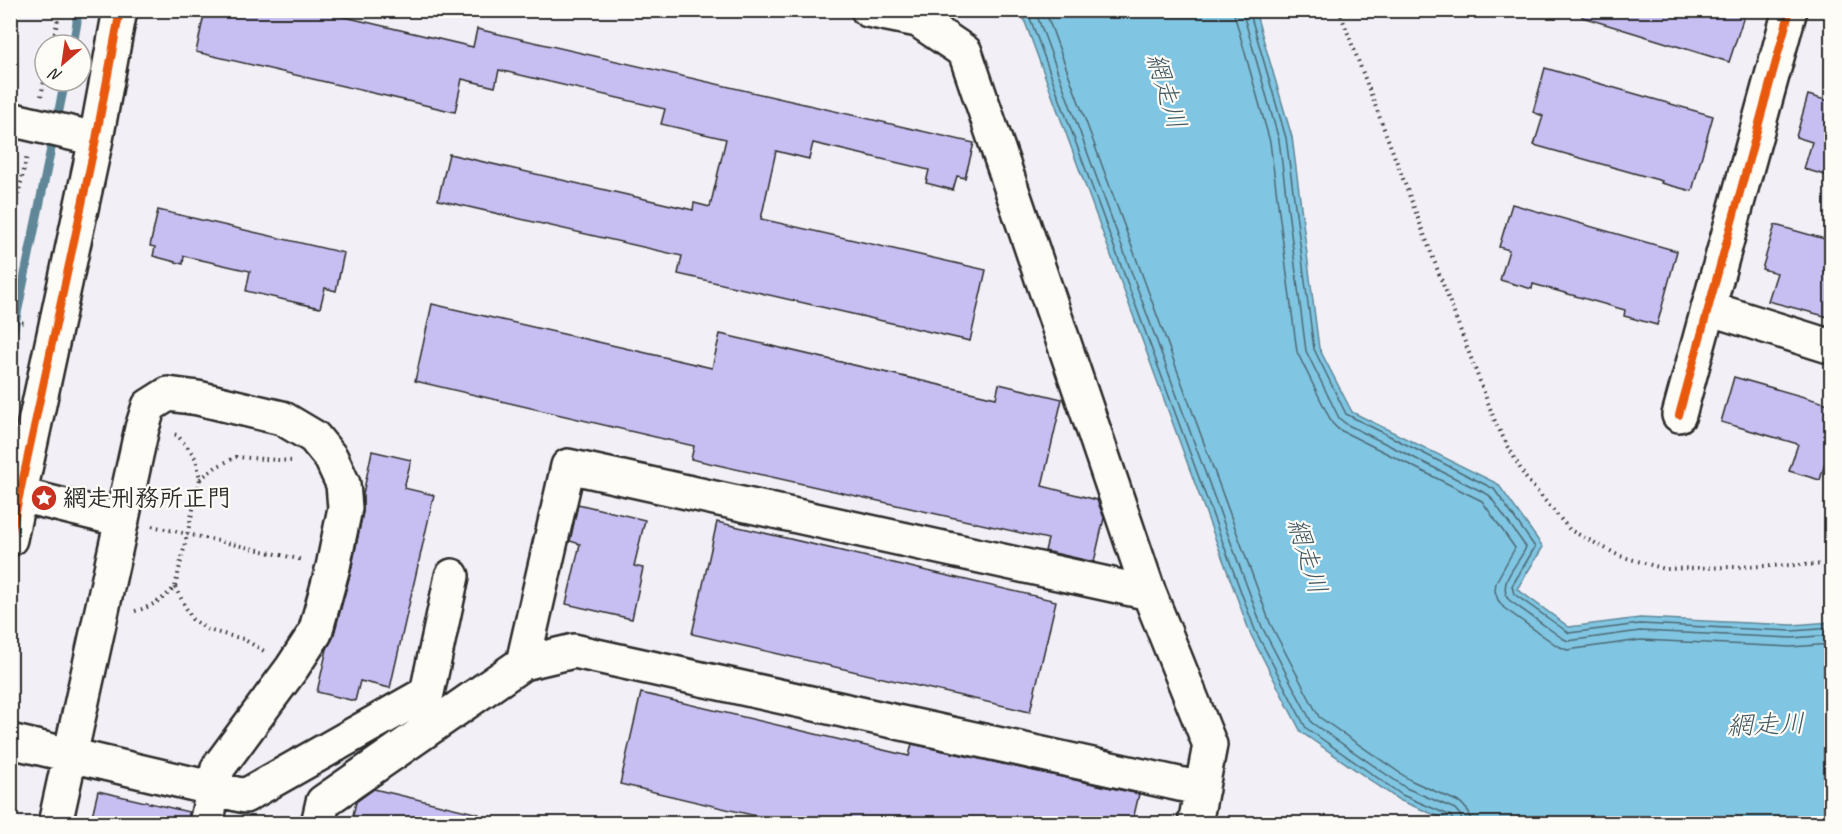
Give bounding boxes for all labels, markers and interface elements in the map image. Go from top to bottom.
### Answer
north arrow [33,33,93,93]
water label: 網走川 [1139,49,1194,133]
text: N [44,63,65,86]
place icon: 網走刑務所正門 [29,483,59,513]
place label: 網走刑務所正門 [63,483,231,513]
water label: 網走川 [1280,514,1335,598]
water label: 網走川 [1726,707,1806,742]

